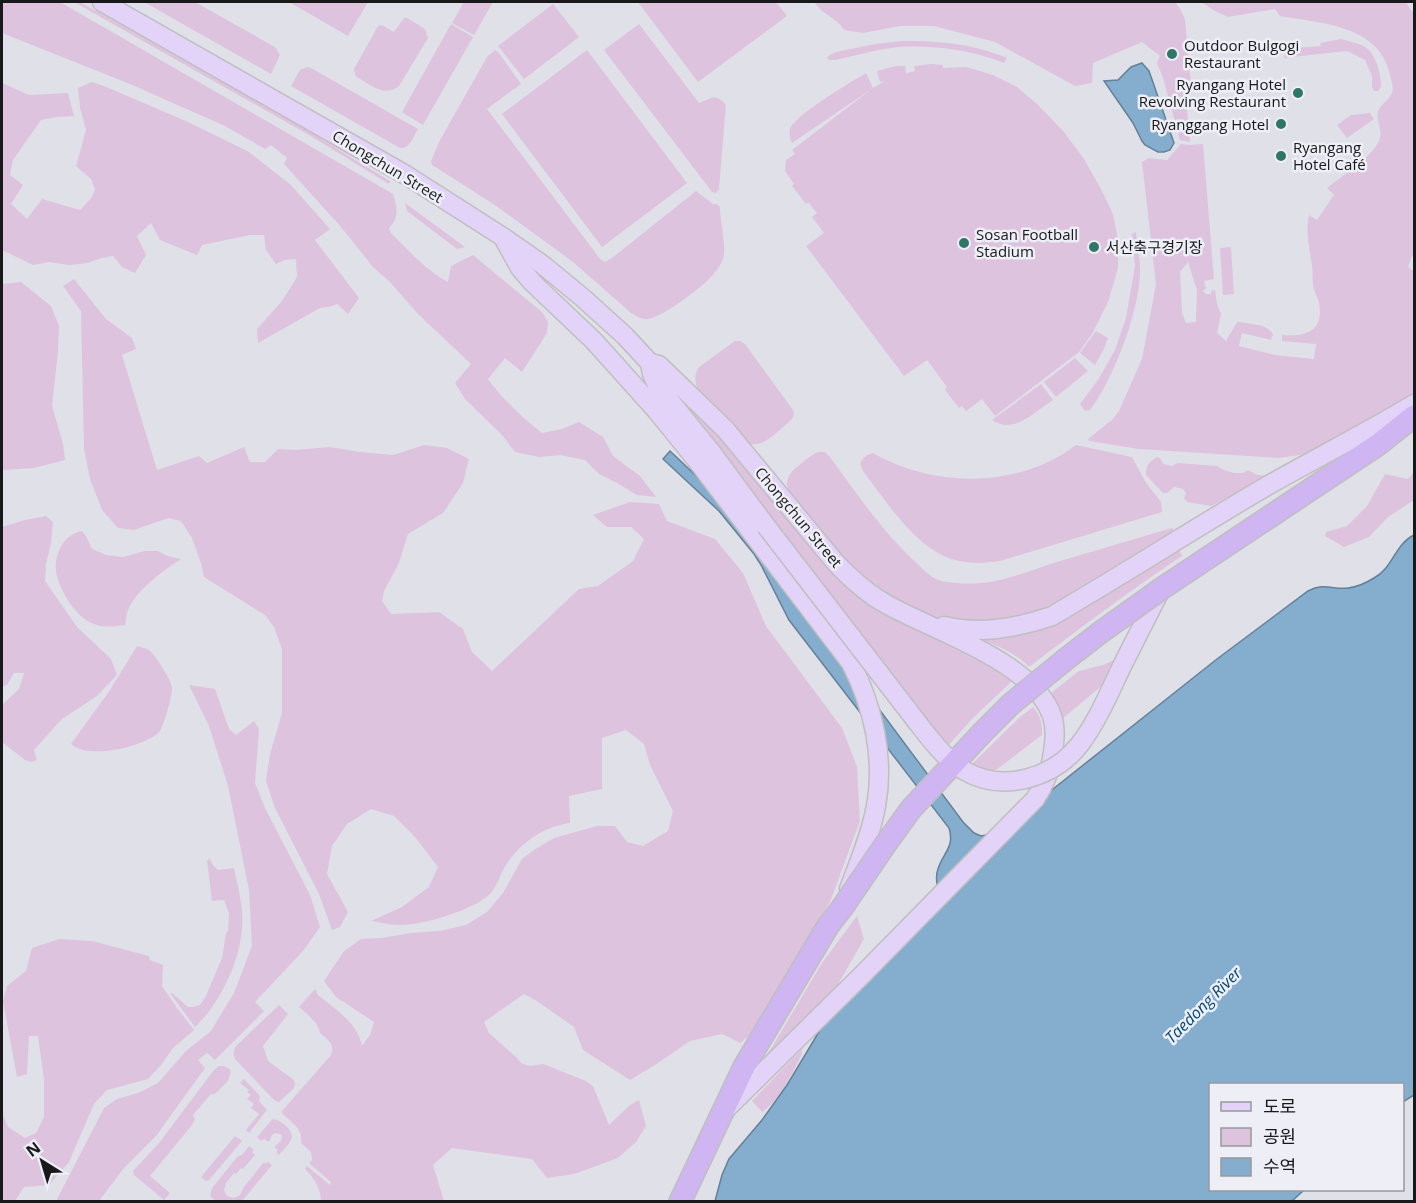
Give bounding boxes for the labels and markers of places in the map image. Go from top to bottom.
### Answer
place label: Outdoor Bulgogi Restaurant [1184,35,1299,72]
marker: Outdoor Bulgogi Restaurant [1165,47,1179,61]
place label: Ryangang Hotel Revolving Restaurant [1139,74,1286,111]
marker: Ryangang Hotel Revolving Restaurant [1291,86,1305,100]
place label: Ryanggang Hotel [1151,114,1269,134]
marker: Ryanggang Hotel [1274,117,1288,131]
place label: Ryangang Hotel Café [1293,137,1366,174]
marker: Ryangang Hotel Café [1274,149,1288,163]
place label: Sosan Football Stadium [976,224,1078,261]
marker: Sosan Football Stadium [957,236,971,250]
place label: 서산축구경기장 [1106,237,1203,257]
marker: 서산축구경기장 [1087,240,1101,254]

